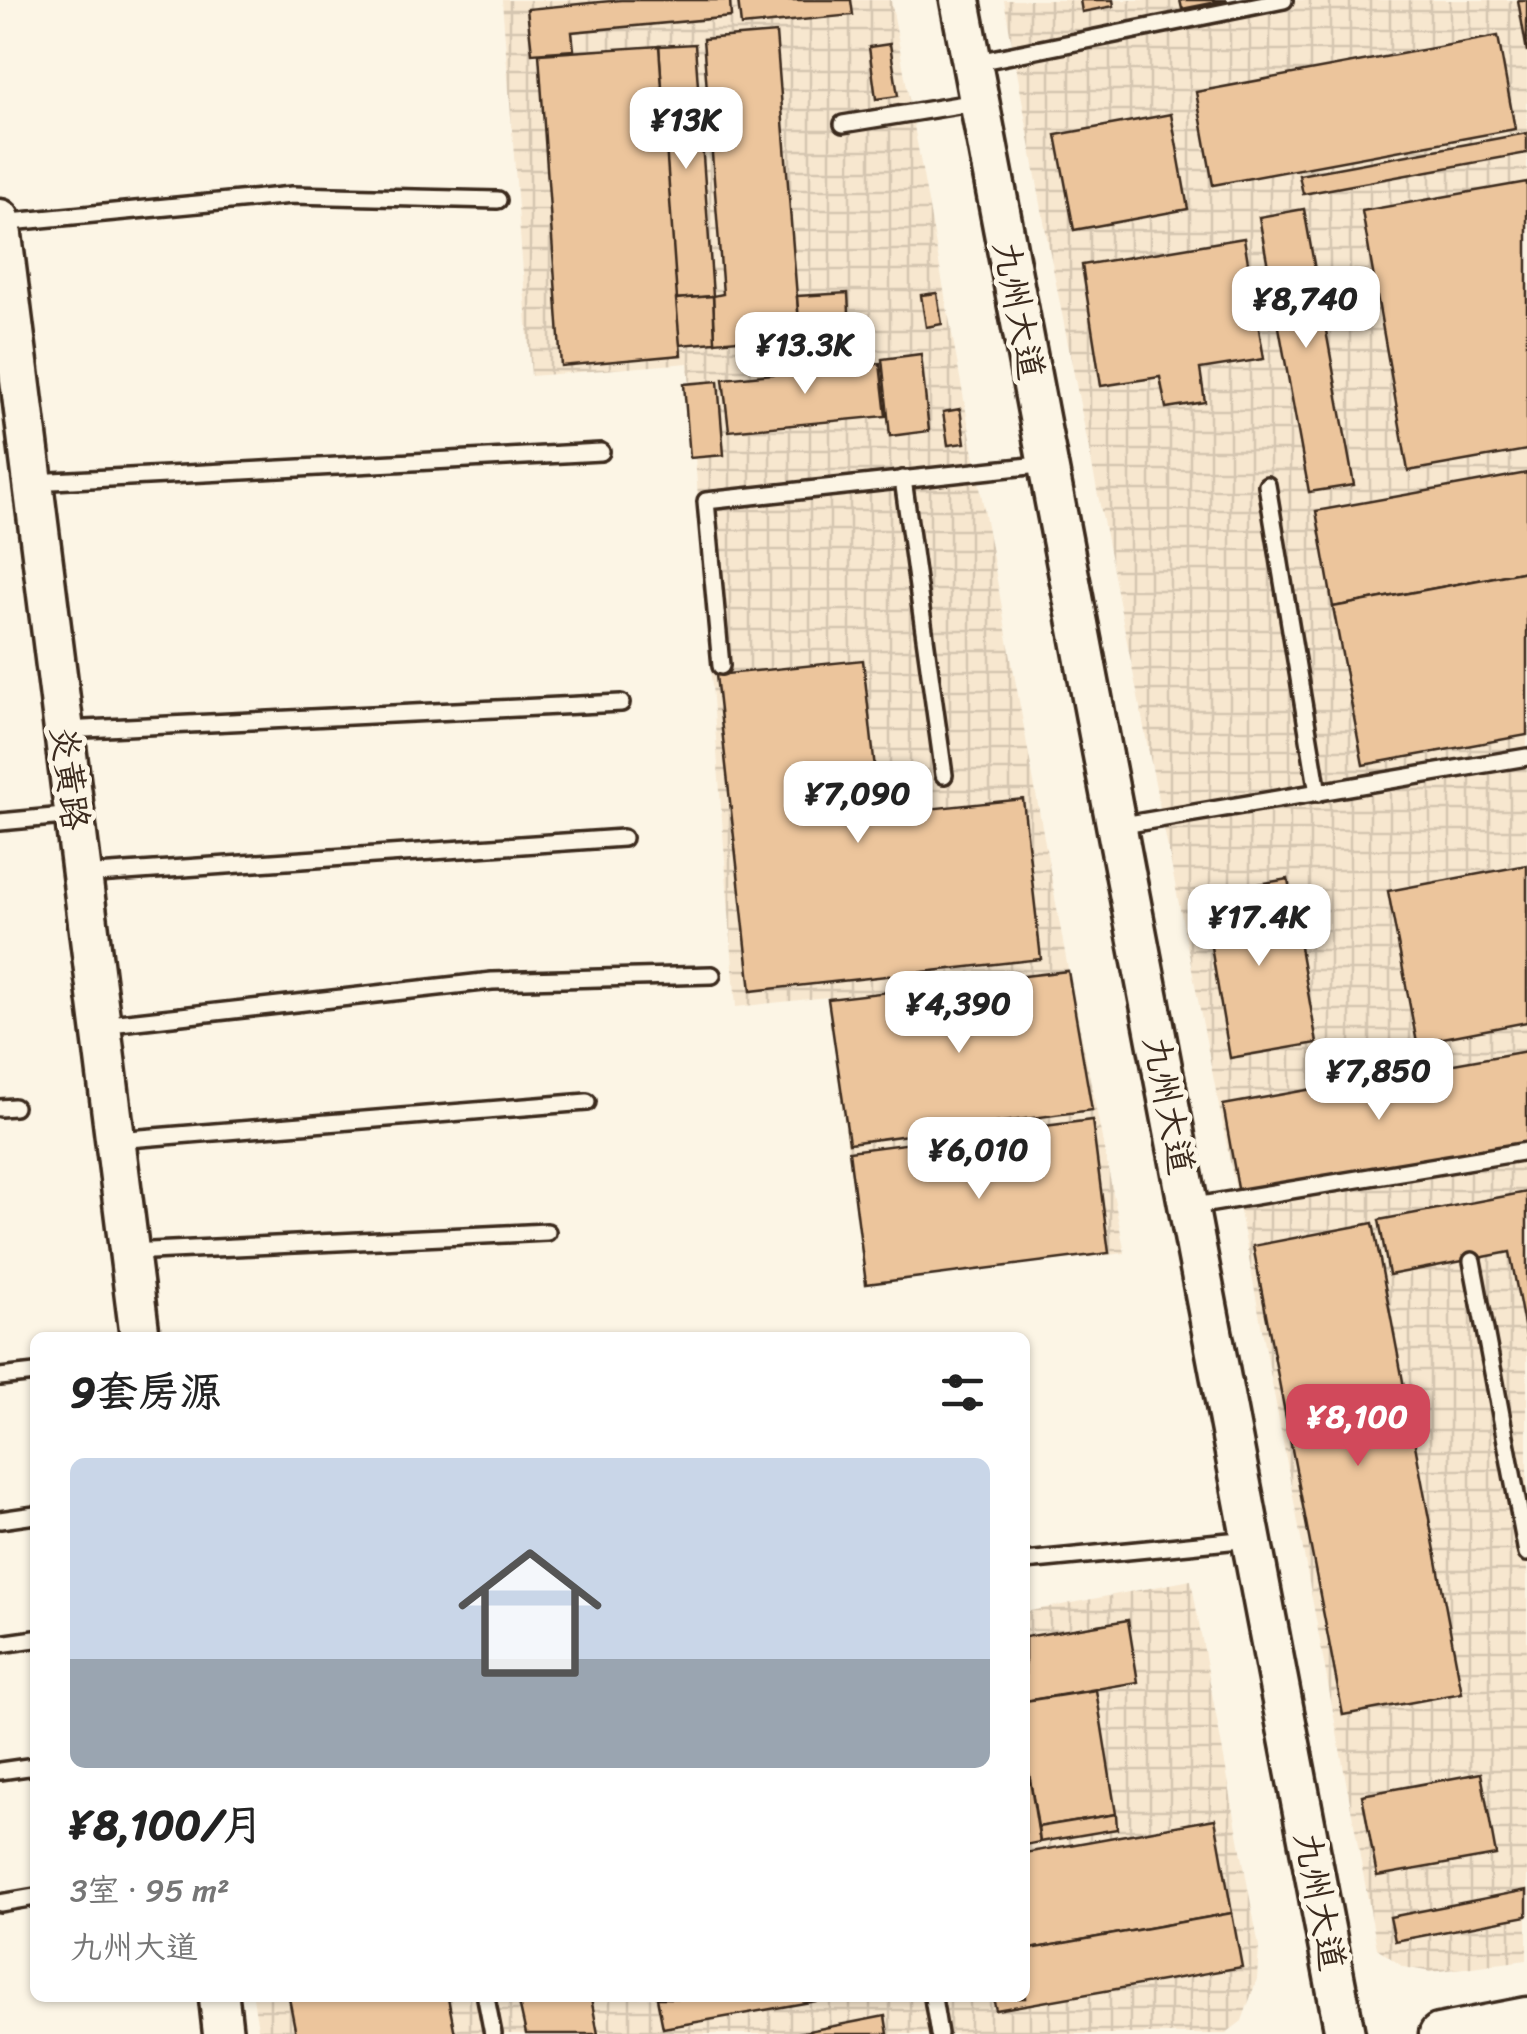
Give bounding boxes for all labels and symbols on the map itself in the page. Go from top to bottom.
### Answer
pin: ¥13K [627,87,745,172]
street label: 九州大道 [975,235,1063,385]
pin: ¥8,740 [1225,266,1387,351]
pin: ¥13.3K [724,312,886,397]
street label: 炎黄路 [33,722,107,834]
pin: ¥7,090 [777,761,939,846]
pin: ¥17.4K [1178,884,1340,969]
pin: ¥4,390 [878,971,1040,1056]
street label: 九州大道 [1125,1030,1213,1180]
pin: ¥7,850 [1298,1038,1460,1123]
pin: ¥6,010 [898,1117,1060,1202]
pin: ¥8,100 [1277,1384,1439,1469]
street label: 九州大道 [1276,1826,1364,1976]

